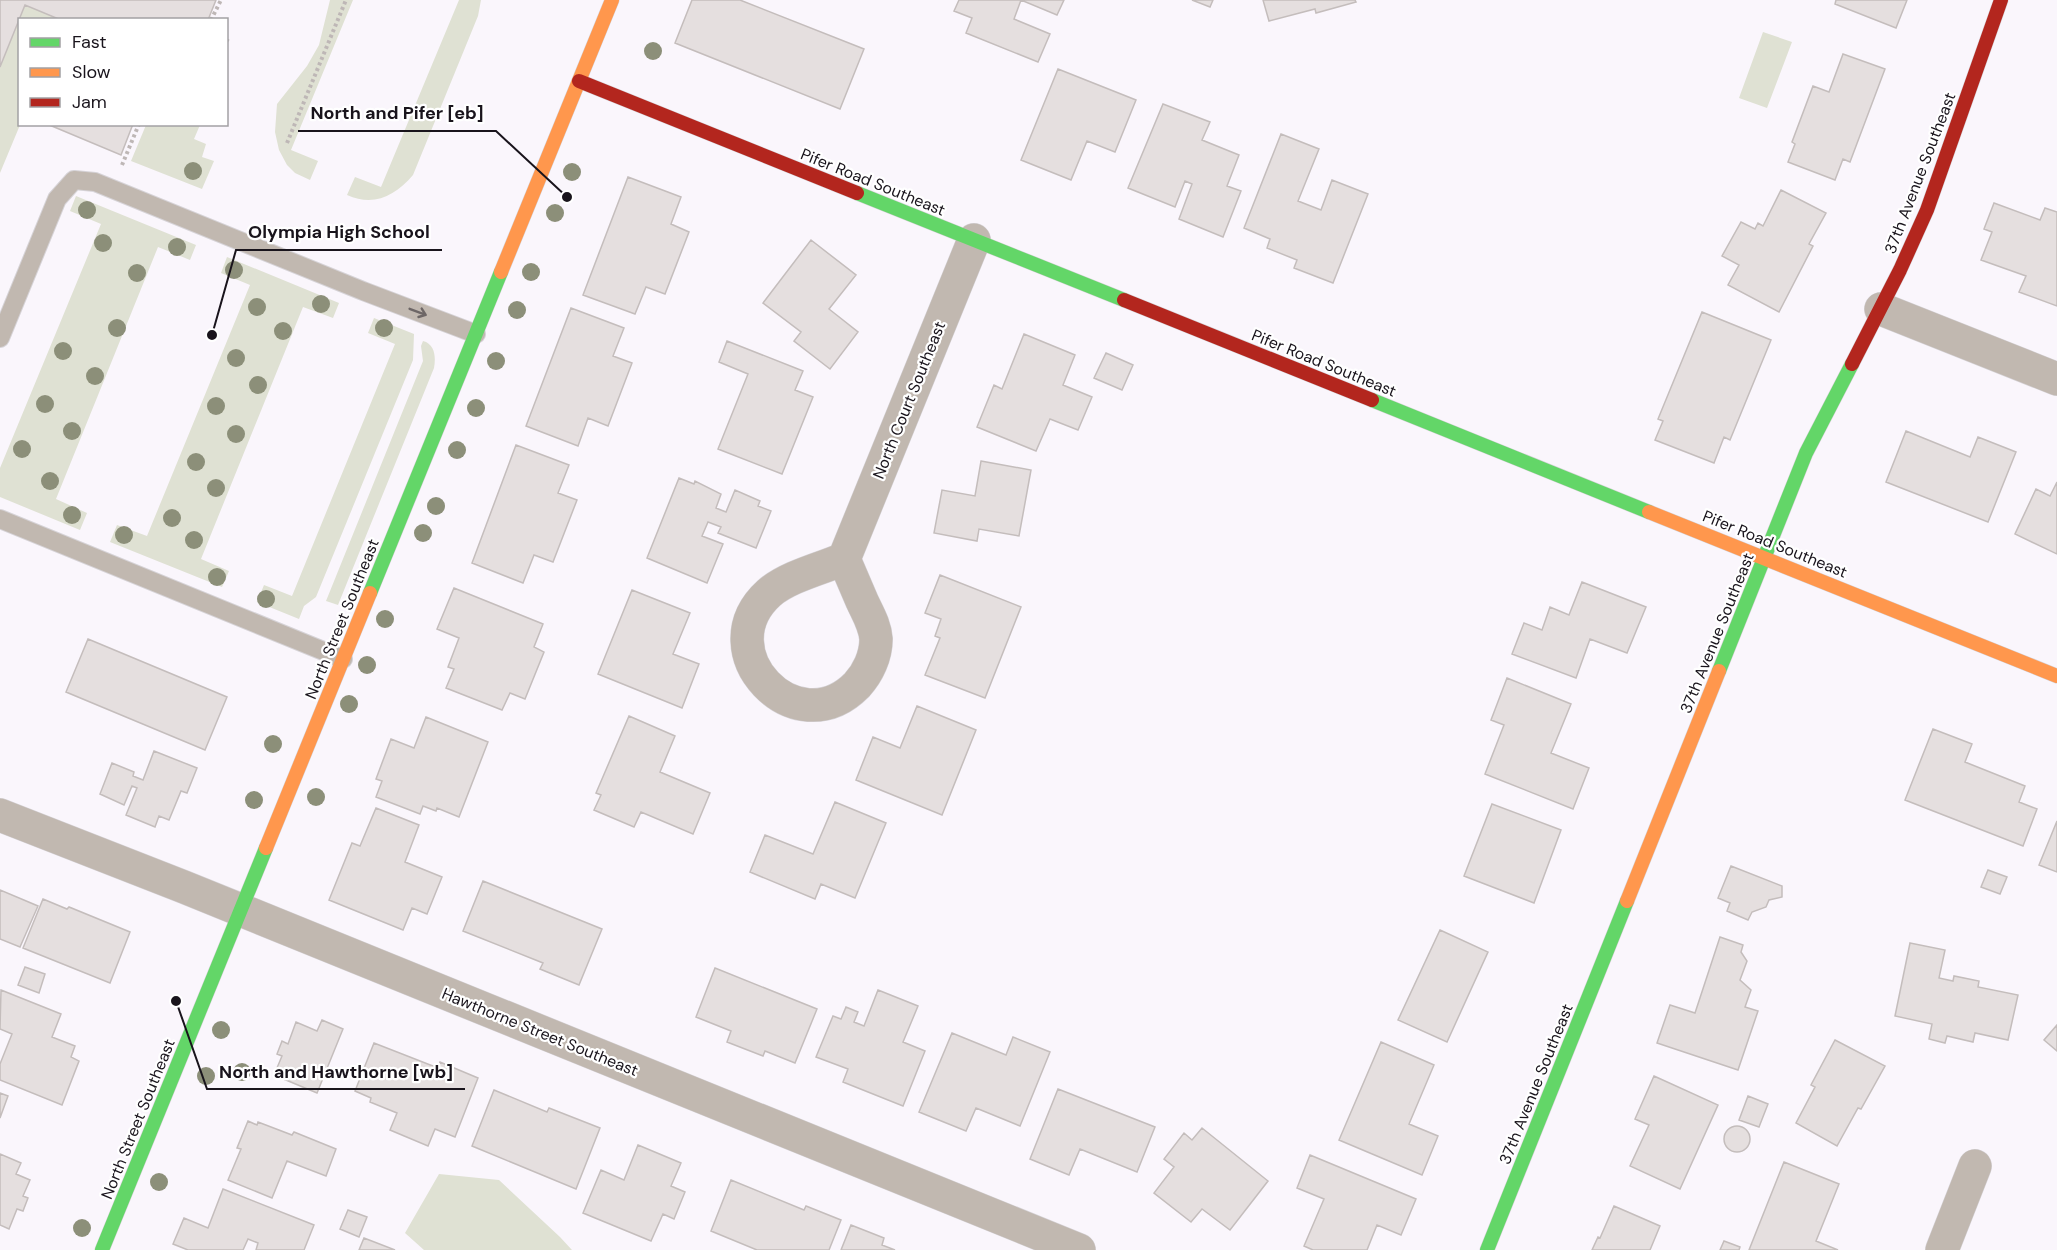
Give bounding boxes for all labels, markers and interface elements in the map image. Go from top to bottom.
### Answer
legend [18,18,228,126]
text: Fast [72,30,107,54]
text: Slow [72,60,111,84]
street label: 37th Avenue Southeast [1880,89,1960,257]
text: Jam [72,90,107,114]
callout: North and Pifer [eb] [298,95,496,131]
text: North and Pifer [eb] [310,101,484,125]
street label: Pifer Road Southeast [798,143,948,221]
callout: Olympia High School [236,214,442,250]
text: Olympia High School [248,220,430,244]
one-way arrow [408,307,427,318]
street label: North Court Southeast [868,318,950,482]
street label: Pifer Road Southeast [1249,324,1399,402]
street label: Pifer Road Southeast [1700,505,1850,583]
street label: North Street Southeast [300,536,384,702]
street label: 37th Avenue Southeast [1675,550,1759,716]
street label: Hawthorne Street Southeast [439,983,641,1081]
street label: 37th Avenue Southeast [1494,1001,1578,1167]
street label: North Street Southeast [96,1036,180,1202]
callout: North and Hawthorne [wb] [207,1053,465,1089]
text: North and Hawthorne [wb] [219,1060,453,1084]

